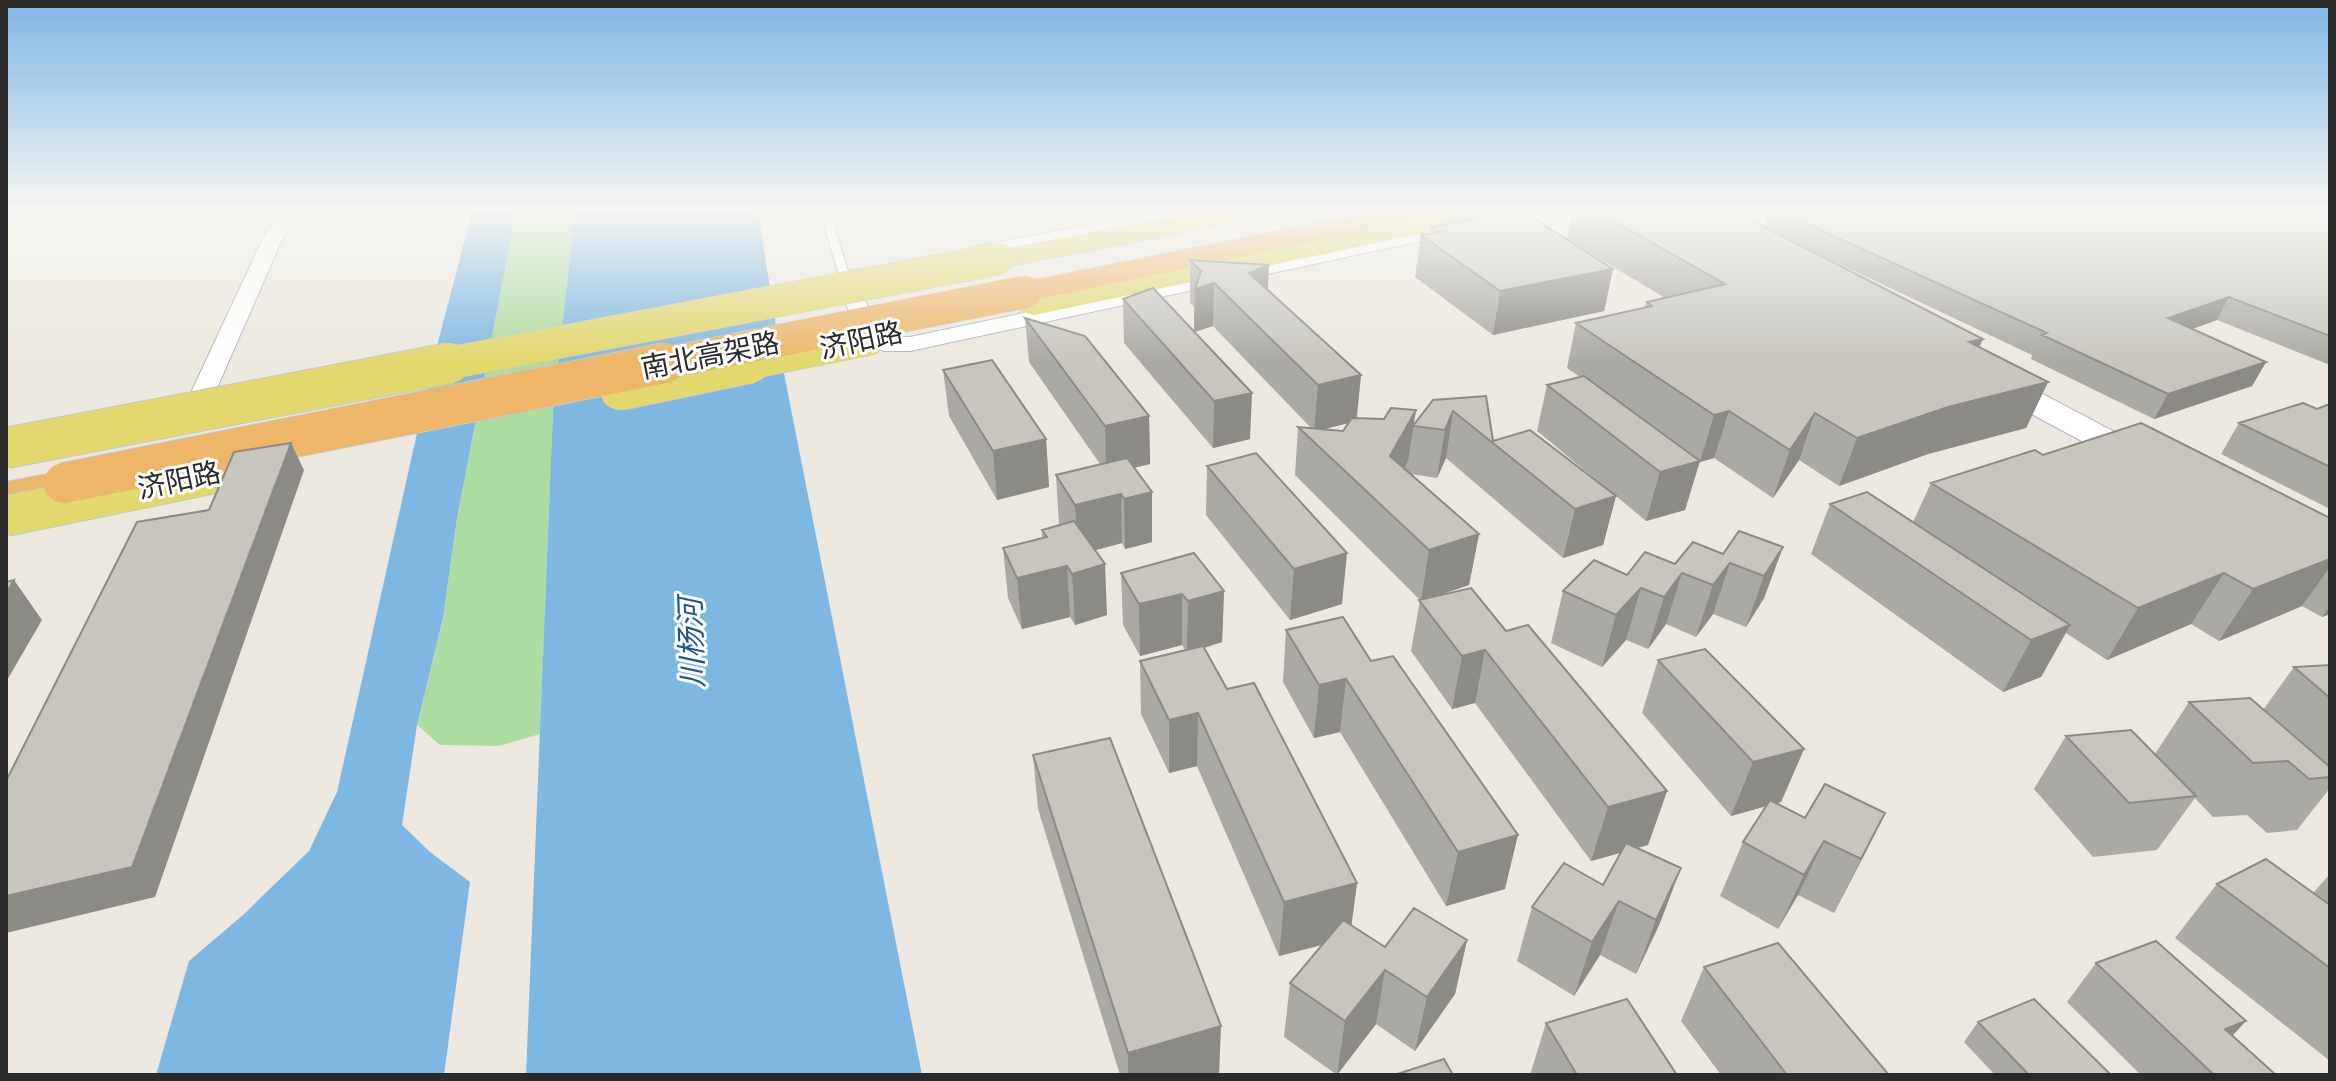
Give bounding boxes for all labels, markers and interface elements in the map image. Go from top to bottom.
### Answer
street label: 济阳路 [817,318,905,364]
street label: 南北高架路 [639,328,782,384]
street label: 济阳路 [135,458,223,504]
water label: 川杨河 [674,592,710,689]

